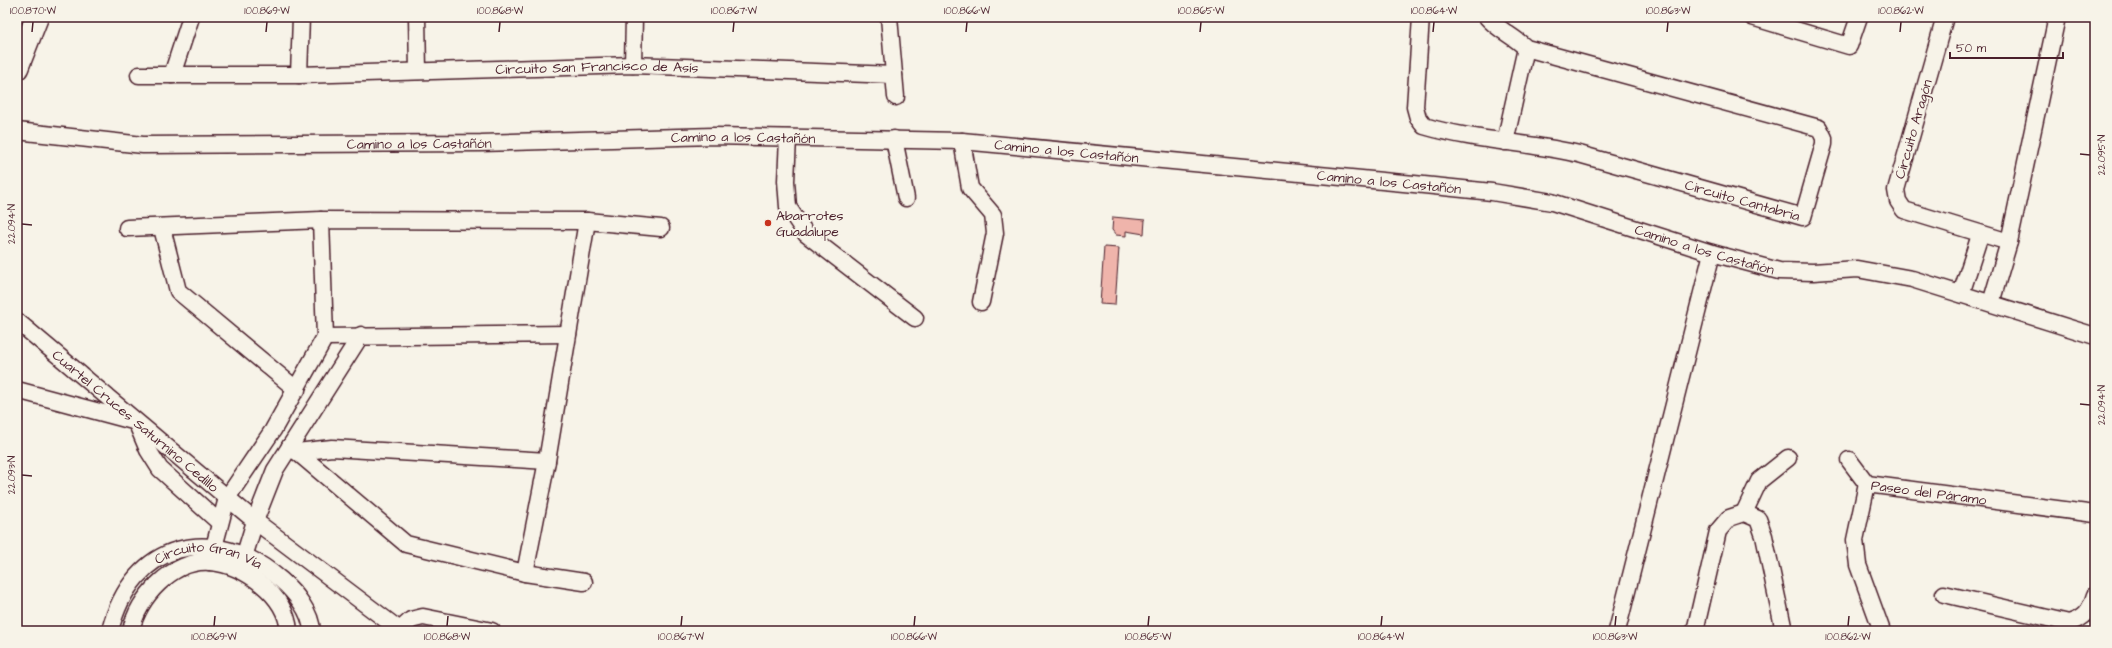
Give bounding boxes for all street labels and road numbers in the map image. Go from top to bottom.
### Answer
street label: Circuito San Francisco de Asís [495,56,699,80]
street label: Circuito Aragón [1890,77,1938,181]
street label: Camino a los Castañón [670,127,816,149]
street label: Camino a los Castañón [347,134,492,155]
street label: Camino a los Castañón [993,135,1140,169]
street label: Camino a los Castañón [1316,166,1462,200]
street label: Circuito Cantabria [1682,175,1802,227]
street label: Camino a los Castañón [1632,220,1776,280]
street label: Cuartel Cruces Saturnino Cedillo [47,346,223,497]
street label: Paseo del Páramo [1870,476,1988,511]
street label: Circuito Gran Vía [151,537,266,574]

